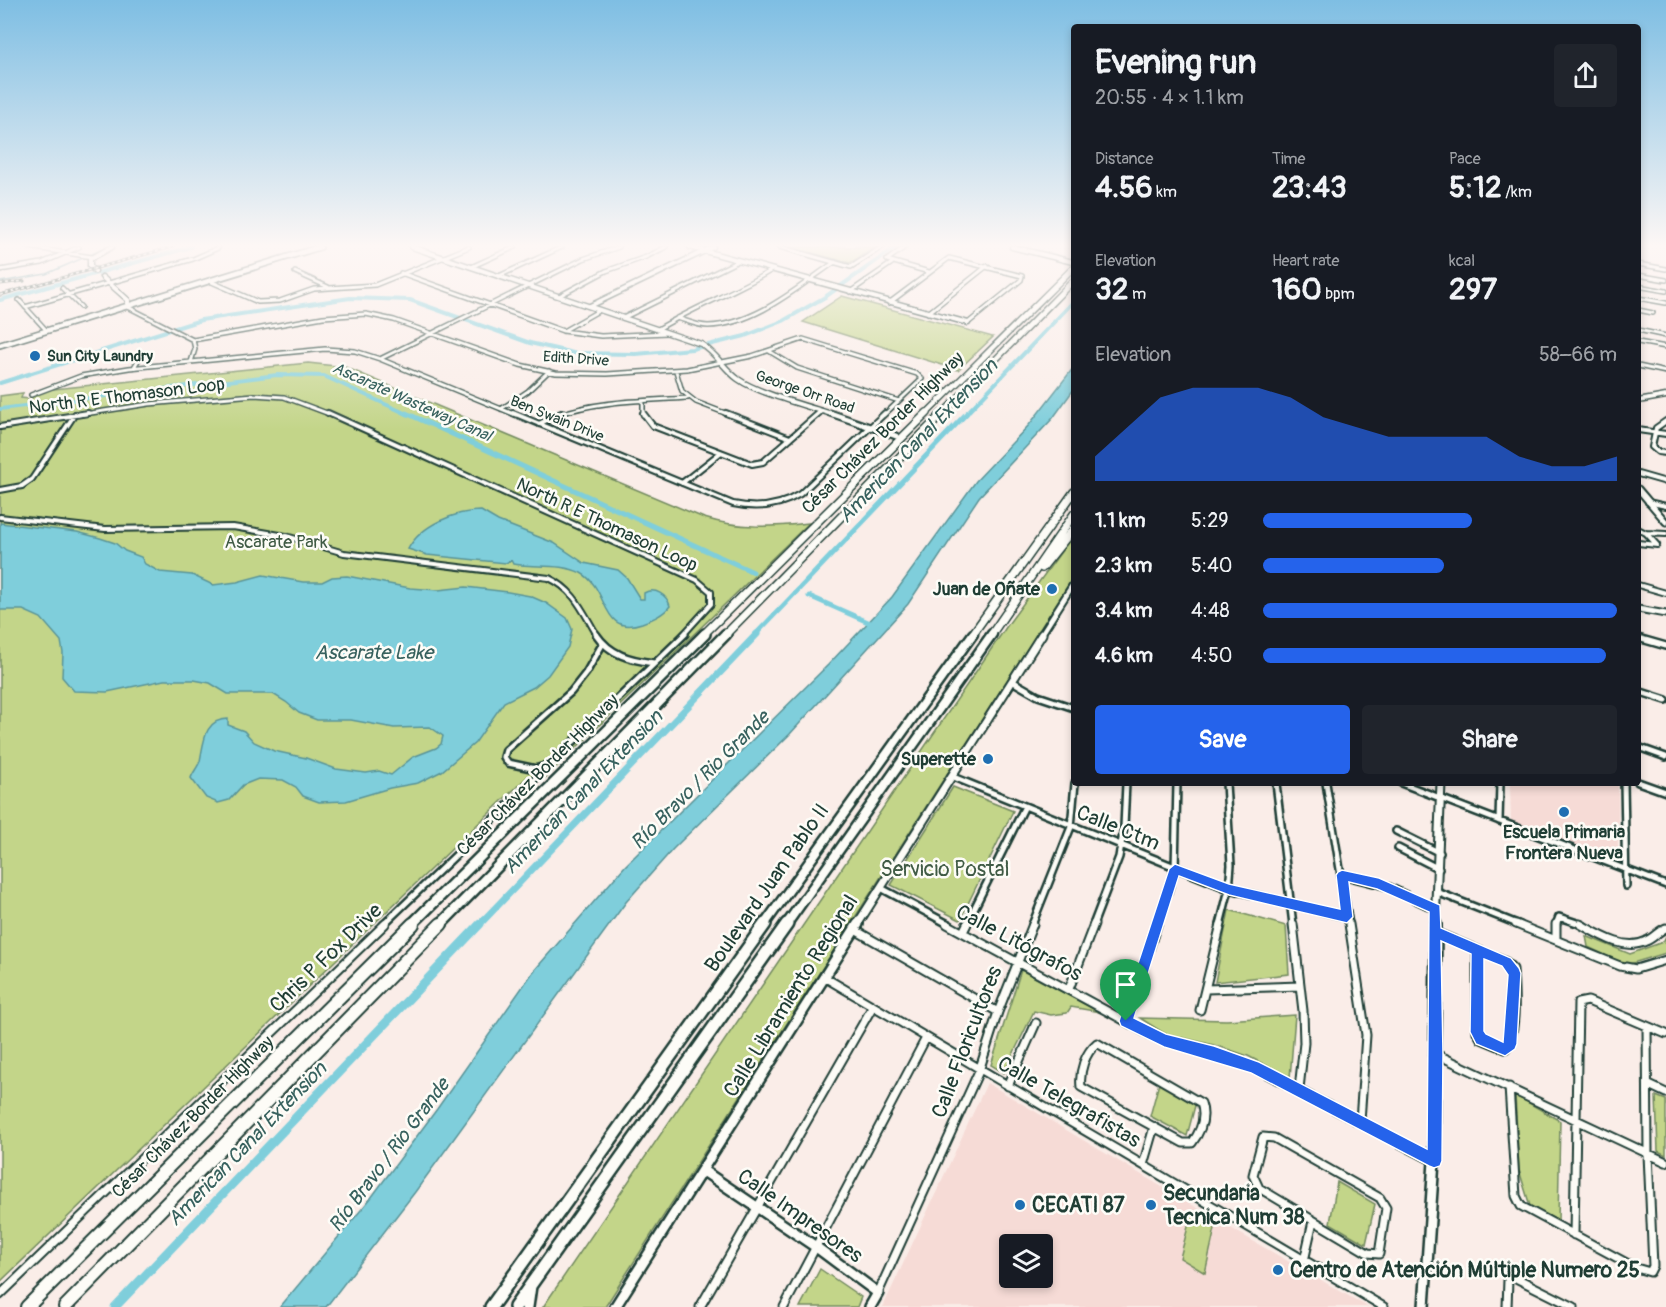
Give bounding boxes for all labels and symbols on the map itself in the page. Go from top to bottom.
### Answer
place label: Sun City Laundry [47,347,154,366]
street label: Edith Drive [542,347,610,371]
street label: César Chávez Border Highway [797,347,969,519]
marker: Sun City Laundry [28,349,42,363]
water label: American Canal Extension [833,353,1004,528]
water label: Ascarate Wasteway Canal [329,358,497,447]
street label: George Orr Road [753,366,857,418]
street label: North R E Thomason Loop [28,373,226,419]
street label: Ben Swain Drive [507,392,607,447]
street label: North R E Thomason Loop [513,473,701,577]
park label: Ascarate Park [224,531,328,554]
place label: Juan de Oñate [933,578,1041,601]
marker: Juan de Oñate [1045,582,1059,596]
water label: Ascarate Lake [315,640,435,665]
street label: César Chávez Border Highway [452,689,624,861]
water label: American Canal Extension [498,704,669,879]
water label: Río Bravo / Rio Grande [625,704,776,855]
place label: Superette [901,748,977,771]
marker: Superette [981,752,995,766]
street label: Boulevard Juan Pablo II [699,798,835,978]
street label: Calle Ctm [1072,799,1164,857]
marker: Escuela Primaria Frontera Nueva [1557,805,1571,819]
place label: Escuela Primaria Frontera Nueva [1503,821,1626,865]
park label: Servicio Postal [880,856,1010,883]
street label: Calle Libramiento Regional [718,890,864,1102]
street label: Chris P Fox Drive [264,897,389,1019]
street label: Calle Litógrafos [951,898,1087,988]
pin [1100,959,1151,1021]
street label: Calle Floricultores [926,962,1009,1122]
street label: César Chávez Border Highway [107,1031,279,1203]
street label: Calle Telegrafistas [993,1050,1146,1154]
water label: American Canal Extension [162,1056,333,1231]
water label: Río Bravo / Rio Grande [323,1071,456,1237]
street label: Calle Impresores [732,1163,868,1270]
place label: Secundaria Tecnica Num 38 [1162,1180,1305,1231]
place label: CECATI 87 [1032,1192,1126,1219]
marker: CECATI 87 [1013,1198,1027,1212]
marker: Secundaria Tecnica Num 38 [1144,1198,1158,1212]
place label: Centro de Atención Múltiple Numero 25 [1290,1257,1640,1284]
marker: Centro de Atención Múltiple Numero 25 [1271,1263,1285,1277]

